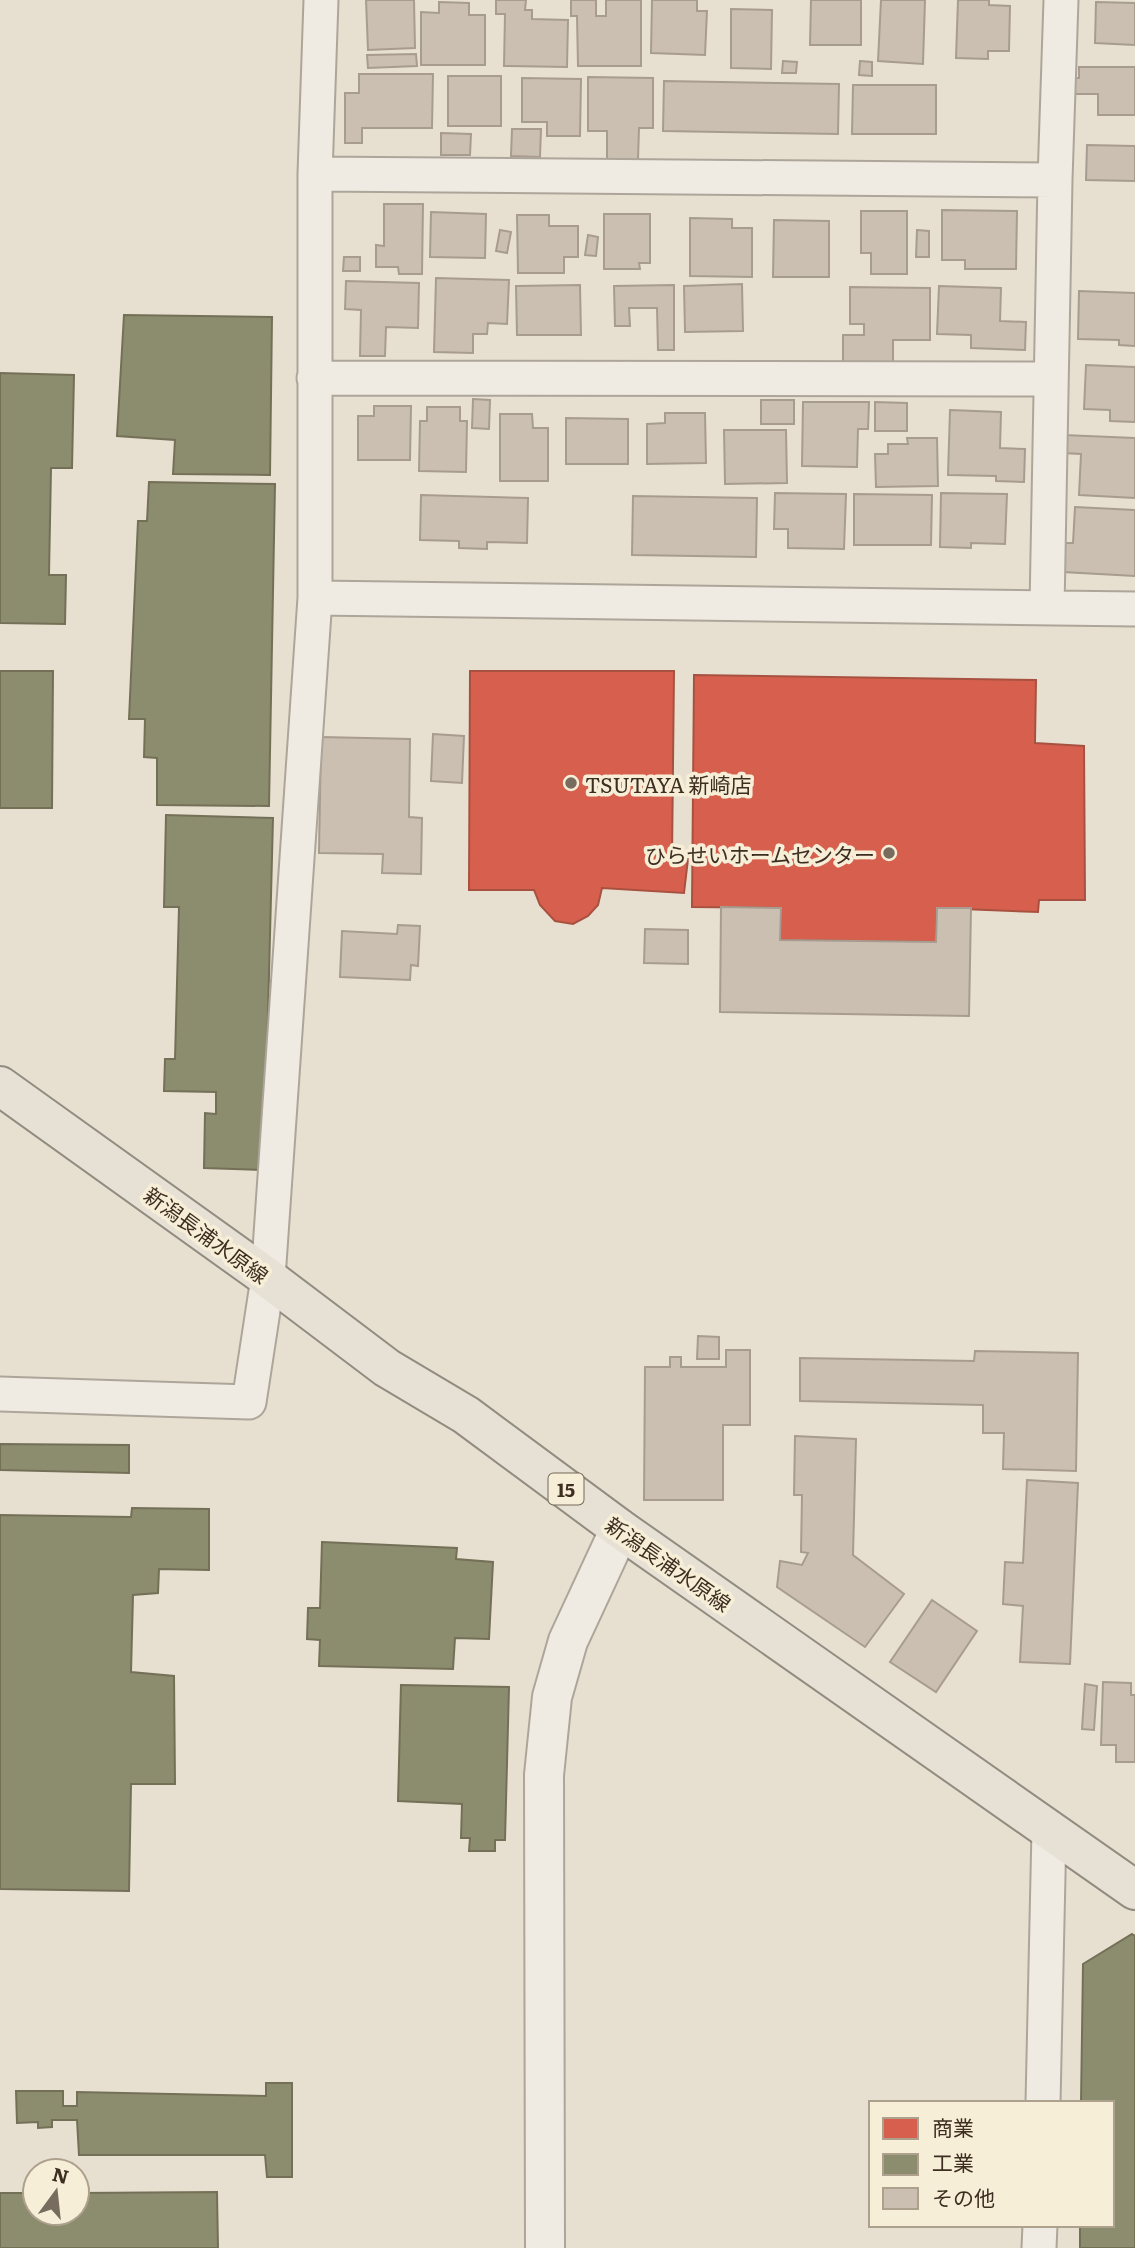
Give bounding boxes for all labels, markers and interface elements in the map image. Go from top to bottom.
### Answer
place label: TSUTAYA 新崎店 [585,768,752,799]
marker: TSUTAYA 新崎店 [563,775,579,791]
place label: ひらせいホームセンター [645,838,875,869]
marker: ひらせいホームセンター [881,845,897,861]
street label: 新潟長浦水原線 [138,1178,276,1290]
road number: 15 [548,1474,584,1504]
street label: 新潟長浦水原線 [600,1508,738,1618]
legend [869,2101,1114,2227]
text: 商業 [932,2111,974,2142]
text: 工業 [932,2146,974,2177]
north arrow [21,2157,91,2227]
text: N [49,2159,72,2190]
text: その他 [932,2181,995,2212]

